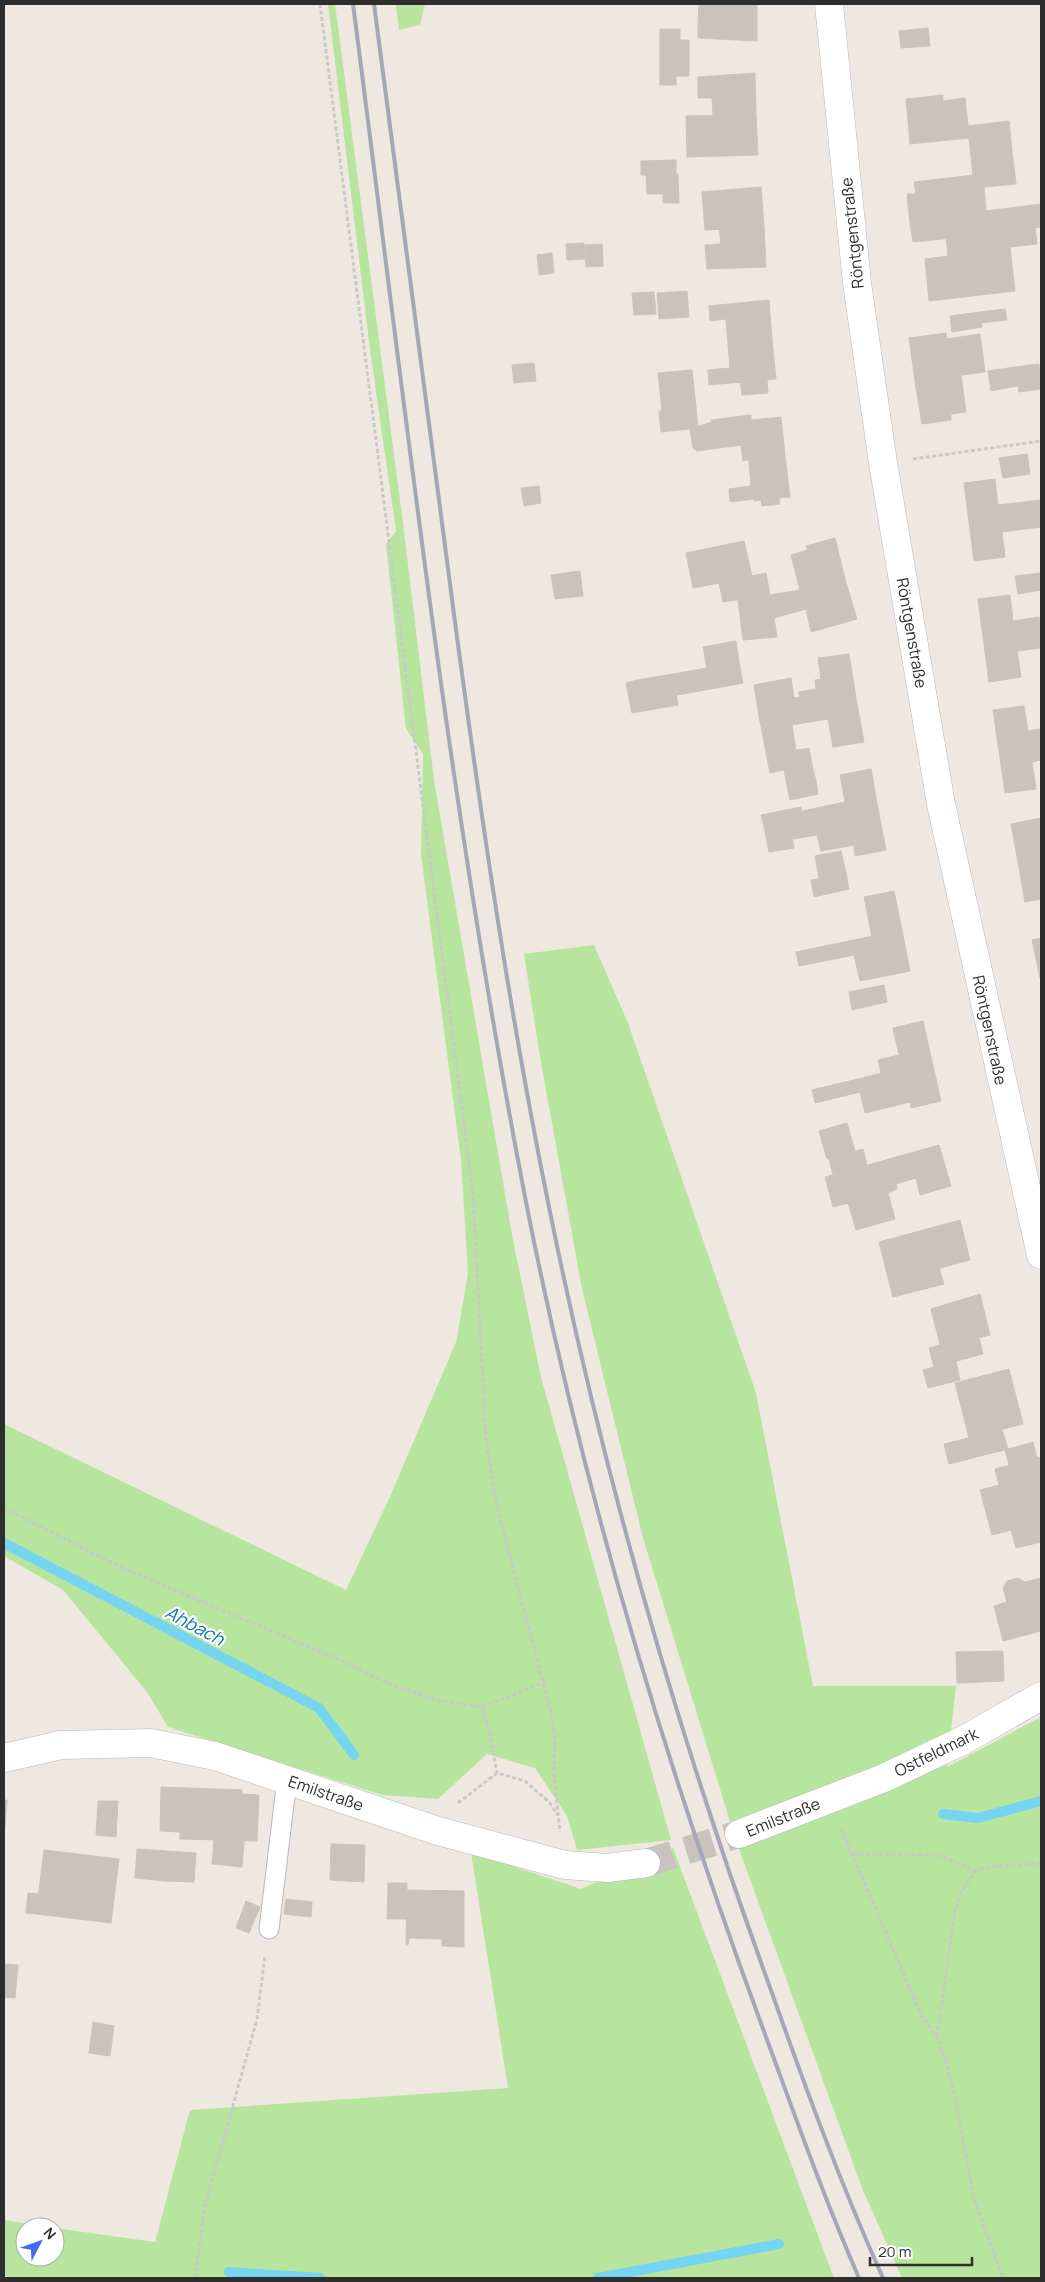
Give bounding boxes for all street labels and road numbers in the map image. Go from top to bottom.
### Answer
street label: Röntgenstraße [835,176,869,290]
street label: Röntgenstraße [891,576,933,690]
street label: Röntgenstraße [968,973,1012,1087]
street label: Ostfeldmark [891,1722,982,1782]
street label: Emilstraße [285,1770,367,1816]
street label: Emilstraße [743,1792,823,1842]

